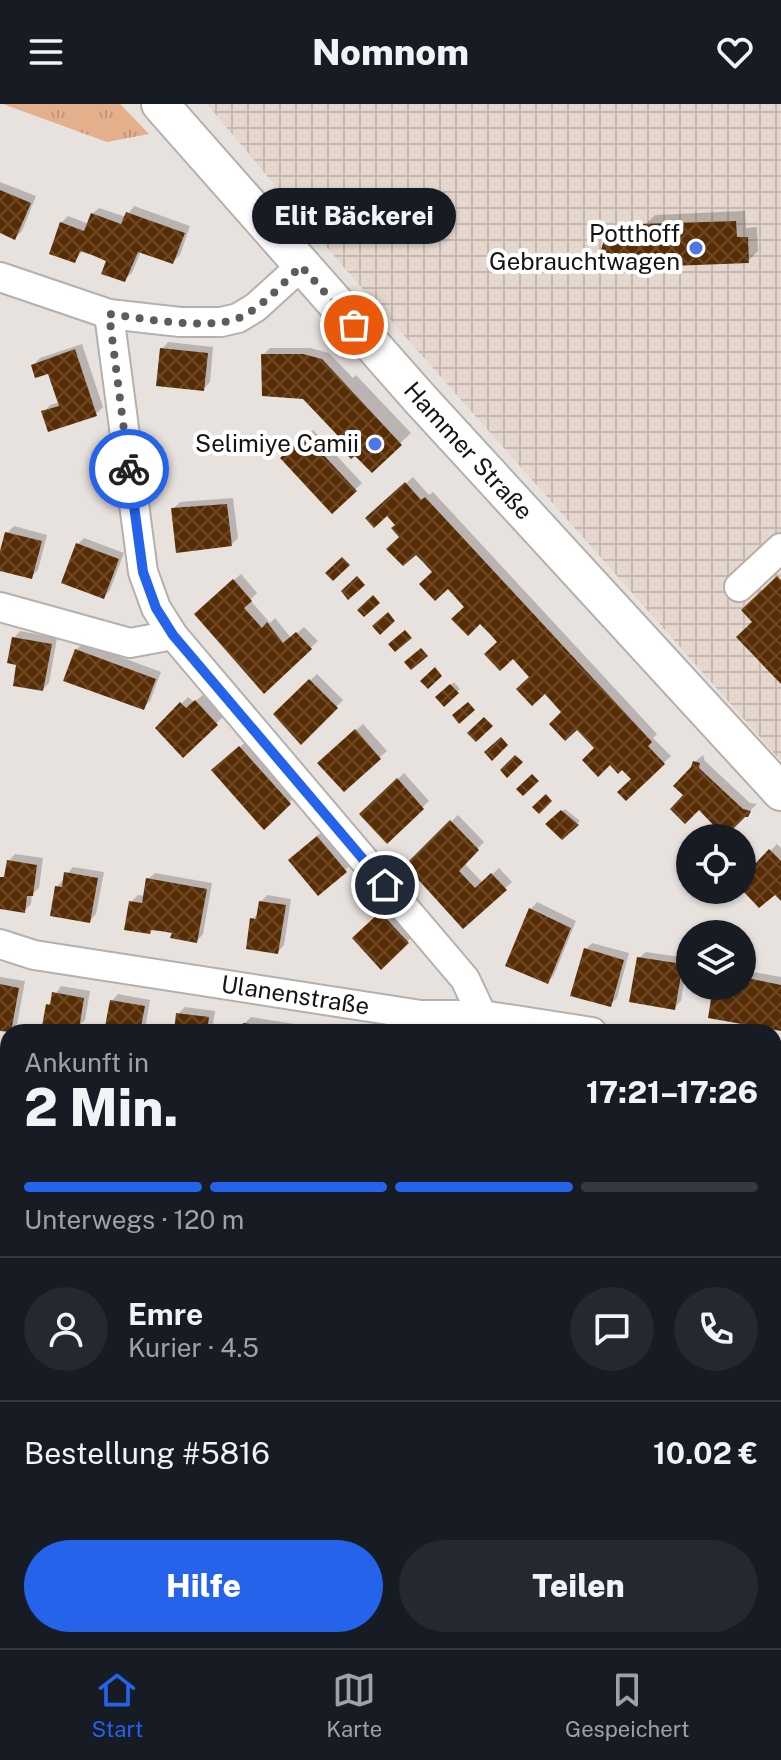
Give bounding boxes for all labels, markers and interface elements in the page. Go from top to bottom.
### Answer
icon: menu [24,30,68,74]
icon: heart [713,30,757,74]
text: Nomnom [312,31,469,73]
callout: Elit Bäckerei [252,189,456,245]
text: Elit Bäckerei [274,200,434,231]
place label: Potthoff Gebrauchtwagen [489,219,680,275]
marker: Potthoff Gebrauchtwagen [687,239,705,257]
pin [320,291,388,359]
icon: bag [332,303,376,347]
street label: Hammer Straße [399,376,539,525]
courier [89,429,169,509]
place label: Selimiye Camii [195,429,359,457]
marker: Selimiye Camii [366,435,384,453]
icon: bike [107,447,151,491]
map controls [676,824,756,1000]
button: locate [676,824,756,904]
pin [351,851,419,919]
icon: home [363,863,407,907]
button: layers [676,920,756,1000]
street label: Ulanenstraße [219,969,371,1020]
text: Ankunft in [24,1047,149,1078]
text: 17:21–17:26 [586,1074,758,1110]
text: 2 Min. [24,1077,178,1138]
text: Unterwegs · 120 m [24,1204,244,1235]
button: person [24,1287,108,1371]
button: chat [570,1287,654,1371]
button: phone [674,1287,758,1371]
text: Emre [128,1296,203,1332]
text: Kurier · 4.5 [128,1332,259,1363]
text: Bestellung #5816 [24,1435,270,1471]
text: 10.02 € [653,1435,758,1471]
button: Hilfe [24,1540,383,1632]
button: Teilen [399,1540,758,1632]
tab: Start [91,1668,143,1742]
tab: Karte [326,1668,382,1742]
tab: Gespeichert [565,1668,690,1742]

